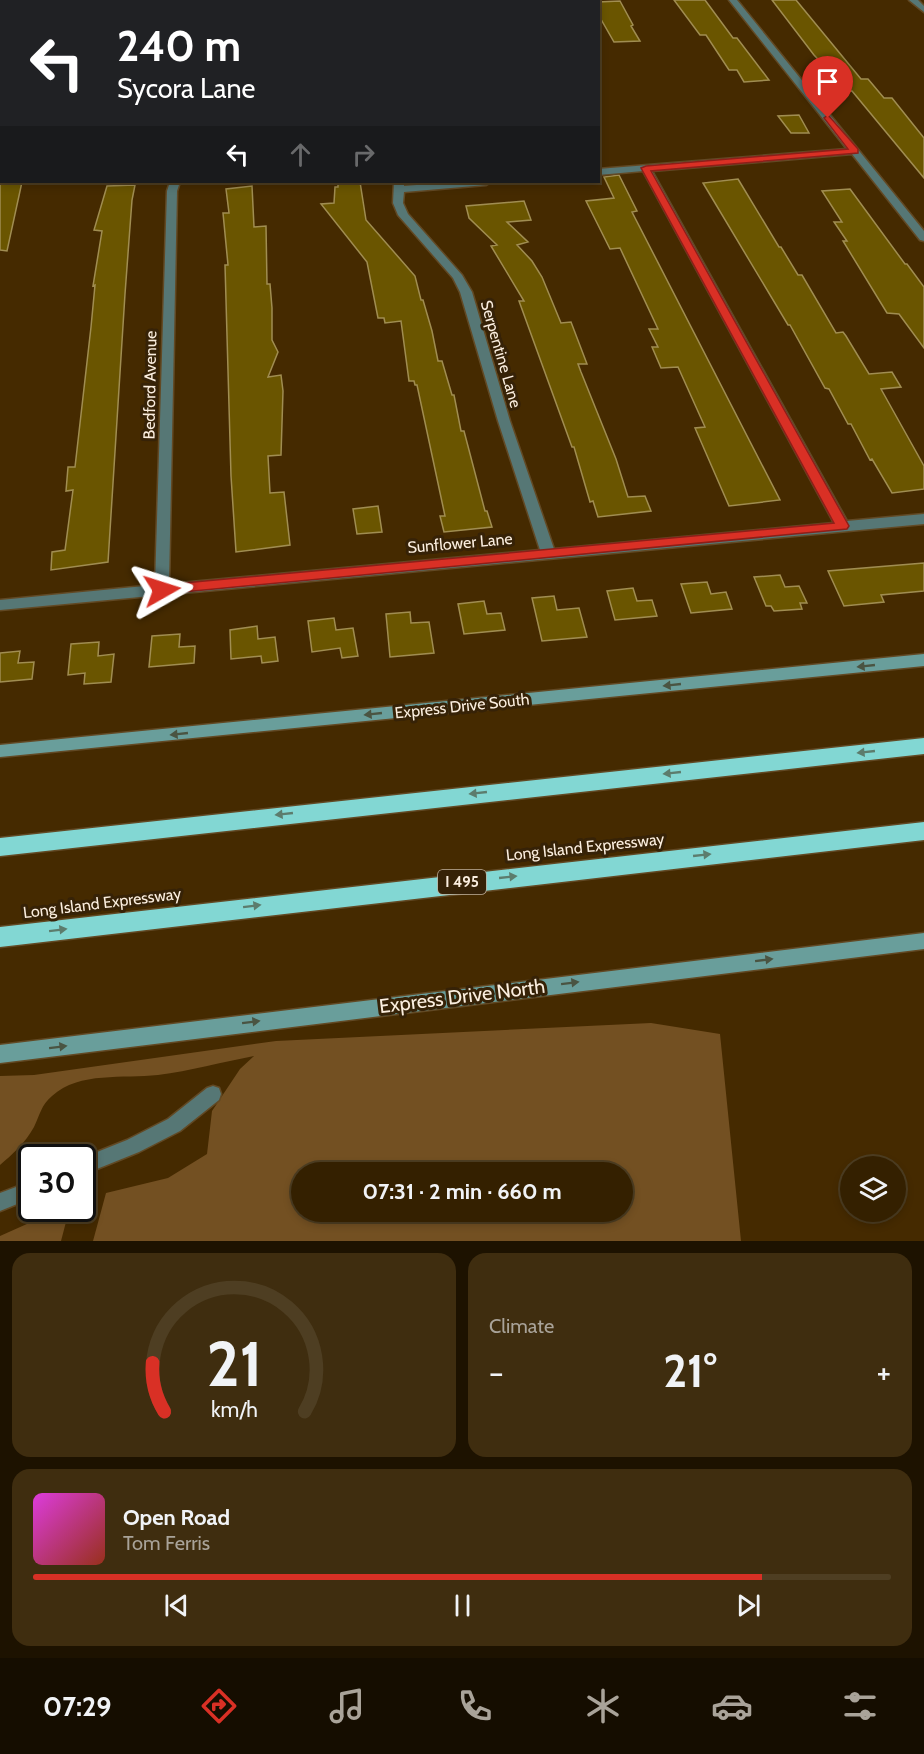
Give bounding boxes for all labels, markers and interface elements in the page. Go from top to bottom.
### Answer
text: 240 m [117,20,241,72]
icon: left [18,24,96,102]
pin [802,56,853,118]
icon: arrive [811,65,844,98]
text: Sycora Lane [117,72,255,105]
icon: left [221,138,254,171]
icon: ahead [284,138,317,171]
icon: right [347,138,380,171]
street label: Serpentine Lane [477,298,525,410]
street label: Bedford Avenue [140,331,160,439]
street label: Sunflower Lane [407,529,513,557]
position arrow [130,558,194,622]
one-way arrow [856,661,875,671]
one-way arrow [662,680,681,690]
street label: Express Drive South [394,689,530,723]
one-way arrow [364,709,383,719]
one-way arrow [170,729,189,739]
one-way arrow [856,747,875,757]
one-way arrow [662,768,681,778]
one-way arrow [468,789,487,798]
one-way arrow [275,809,294,819]
street label: Long Island Expressway [505,829,665,865]
one-way arrow [692,851,711,860]
road number: I 495 [438,870,486,894]
one-way arrow [499,872,518,882]
street label: Long Island Expressway [22,884,182,922]
one-way arrow [242,901,261,911]
one-way arrow [49,925,68,934]
one-way arrow [754,955,773,965]
street label: Express Drive North [378,974,546,1018]
one-way arrow [561,978,580,988]
one-way arrow [242,1017,261,1026]
one-way arrow [49,1042,68,1052]
speed limit sign: 30 [18,1144,96,1222]
map controls [840,1156,906,1222]
button: layers [840,1156,906,1222]
text: 07:31 · 2 min · 660 m [362,1178,562,1205]
text: Climate [489,1314,554,1338]
text: 21 [206,1326,262,1402]
text: 21° [663,1344,717,1398]
text: − [489,1352,504,1392]
text: + [876,1352,891,1392]
text: km/h [211,1396,257,1422]
text: Open Road [123,1504,230,1531]
text: Tom Ferris [123,1531,210,1555]
icon: previous [160,1589,193,1622]
icon: pause [446,1589,479,1622]
icon: next [732,1589,765,1622]
icon: directions [198,1685,240,1727]
icon: music [326,1685,368,1727]
icon: phone [454,1685,496,1727]
icon: climate [582,1685,624,1727]
icon: car [711,1685,753,1727]
icon: filters [839,1685,881,1727]
text: 07:29 [43,1690,111,1723]

